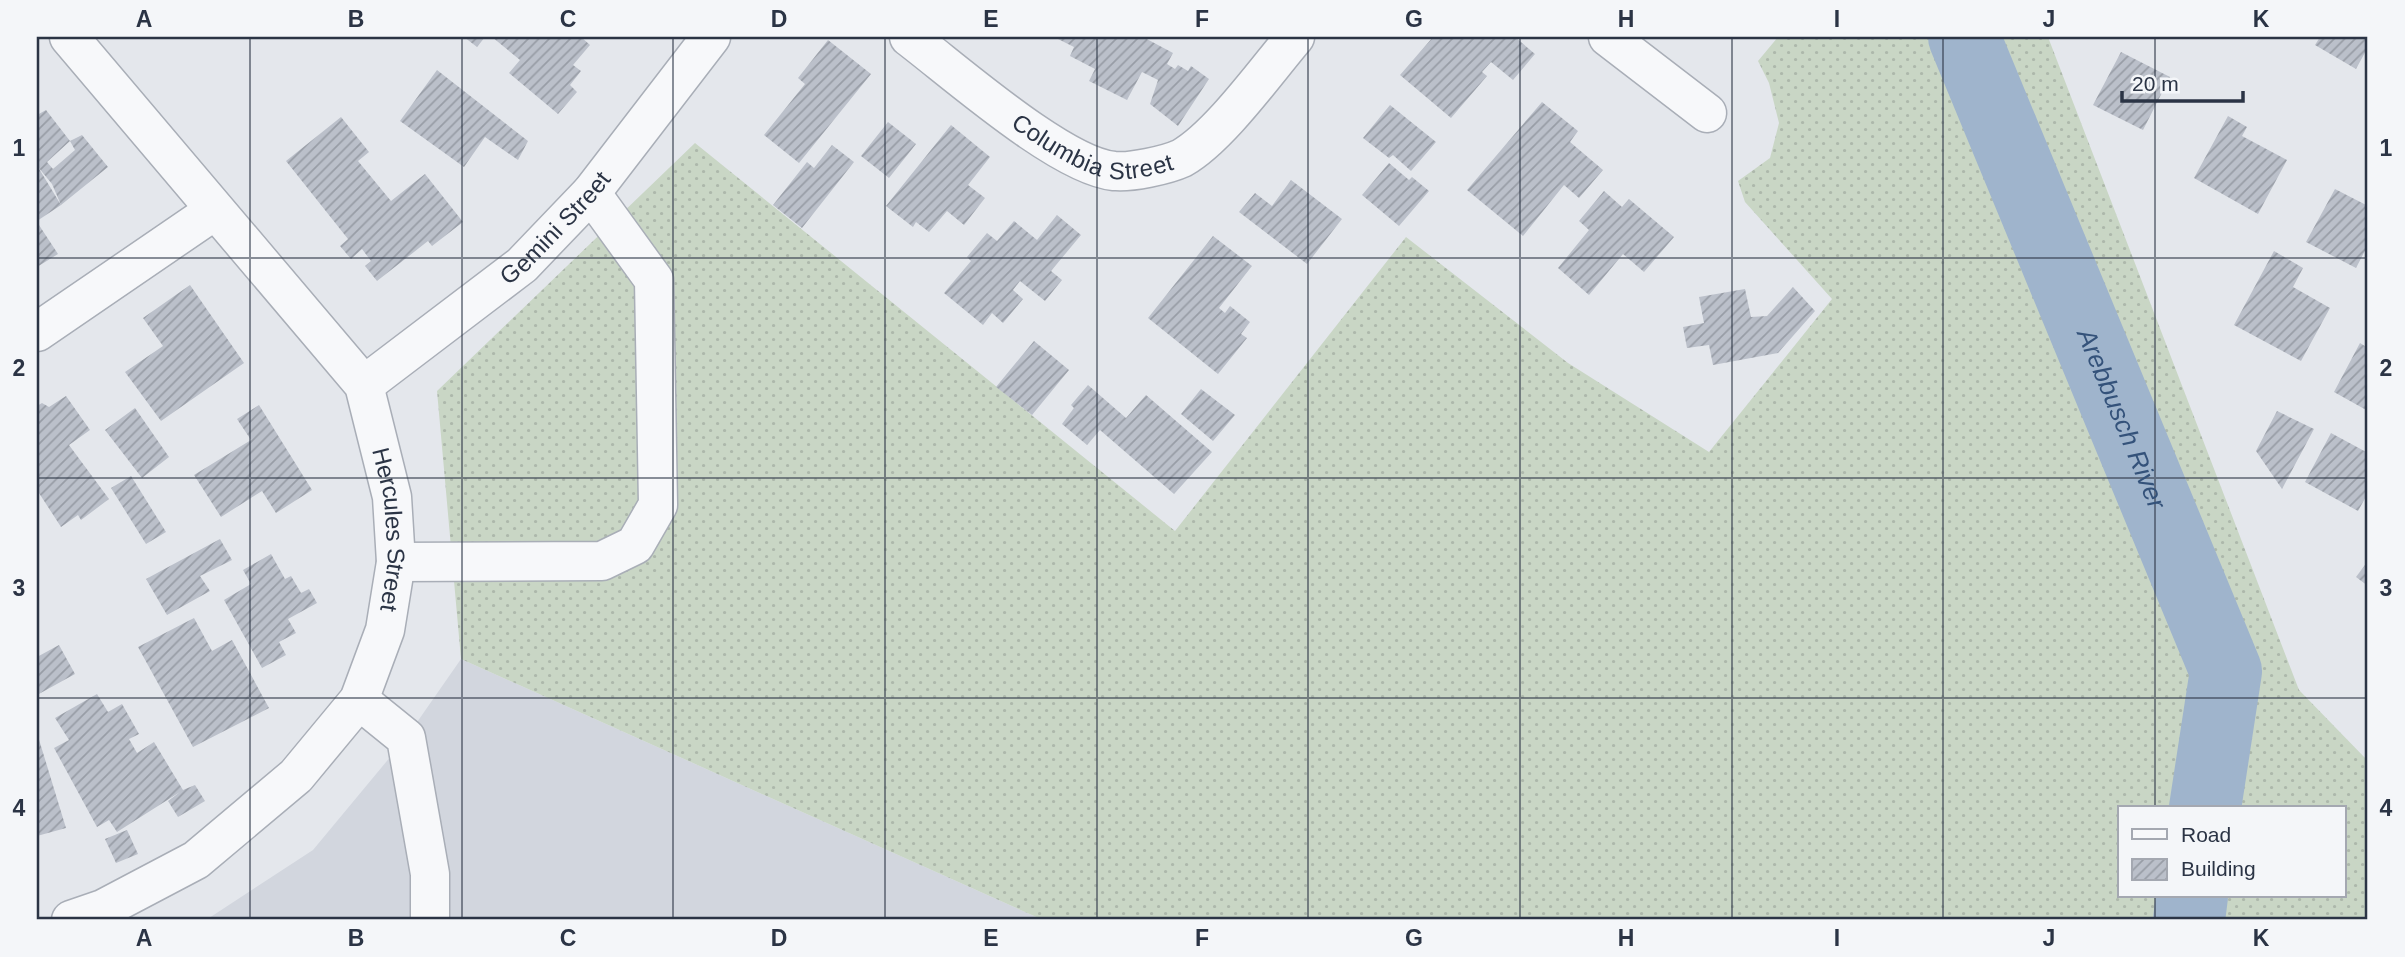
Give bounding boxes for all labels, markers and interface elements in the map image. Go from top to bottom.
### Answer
text: A [136,6,152,32]
text: B [348,6,364,32]
text: C [560,6,576,32]
text: D [771,6,787,32]
text: E [983,6,999,32]
text: F [1195,6,1209,32]
text: G [1405,6,1423,32]
text: H [1618,6,1634,32]
text: I [1834,6,1840,32]
text: J [2043,6,2055,32]
text: K [2253,6,2270,32]
scale bar [2122,60,2242,104]
text: 20 m [2132,72,2179,95]
street label: Columbia Street [1007,108,1176,185]
text: 1 [13,135,26,161]
text: 1 [2380,135,2393,161]
street label: Gemini Street [495,166,616,290]
water label: Arebbusch River [2070,322,2173,515]
text: 2 [13,355,25,381]
text: 2 [2380,355,2392,381]
street label: Hercules Street [367,445,410,614]
text: 3 [13,575,25,601]
text: 3 [2380,575,2392,601]
text: 4 [13,795,26,821]
text: 4 [2380,795,2393,821]
legend [2118,806,2346,898]
text: Road [2181,823,2231,846]
text: Building [2181,857,2256,880]
text: A [136,925,152,951]
text: B [348,925,364,951]
text: C [560,925,576,951]
text: D [771,925,787,951]
text: E [983,925,999,951]
text: F [1195,925,1209,951]
text: G [1405,925,1423,951]
text: H [1618,925,1634,951]
text: I [1834,925,1840,951]
text: J [2043,925,2055,951]
text: K [2253,925,2270,951]

